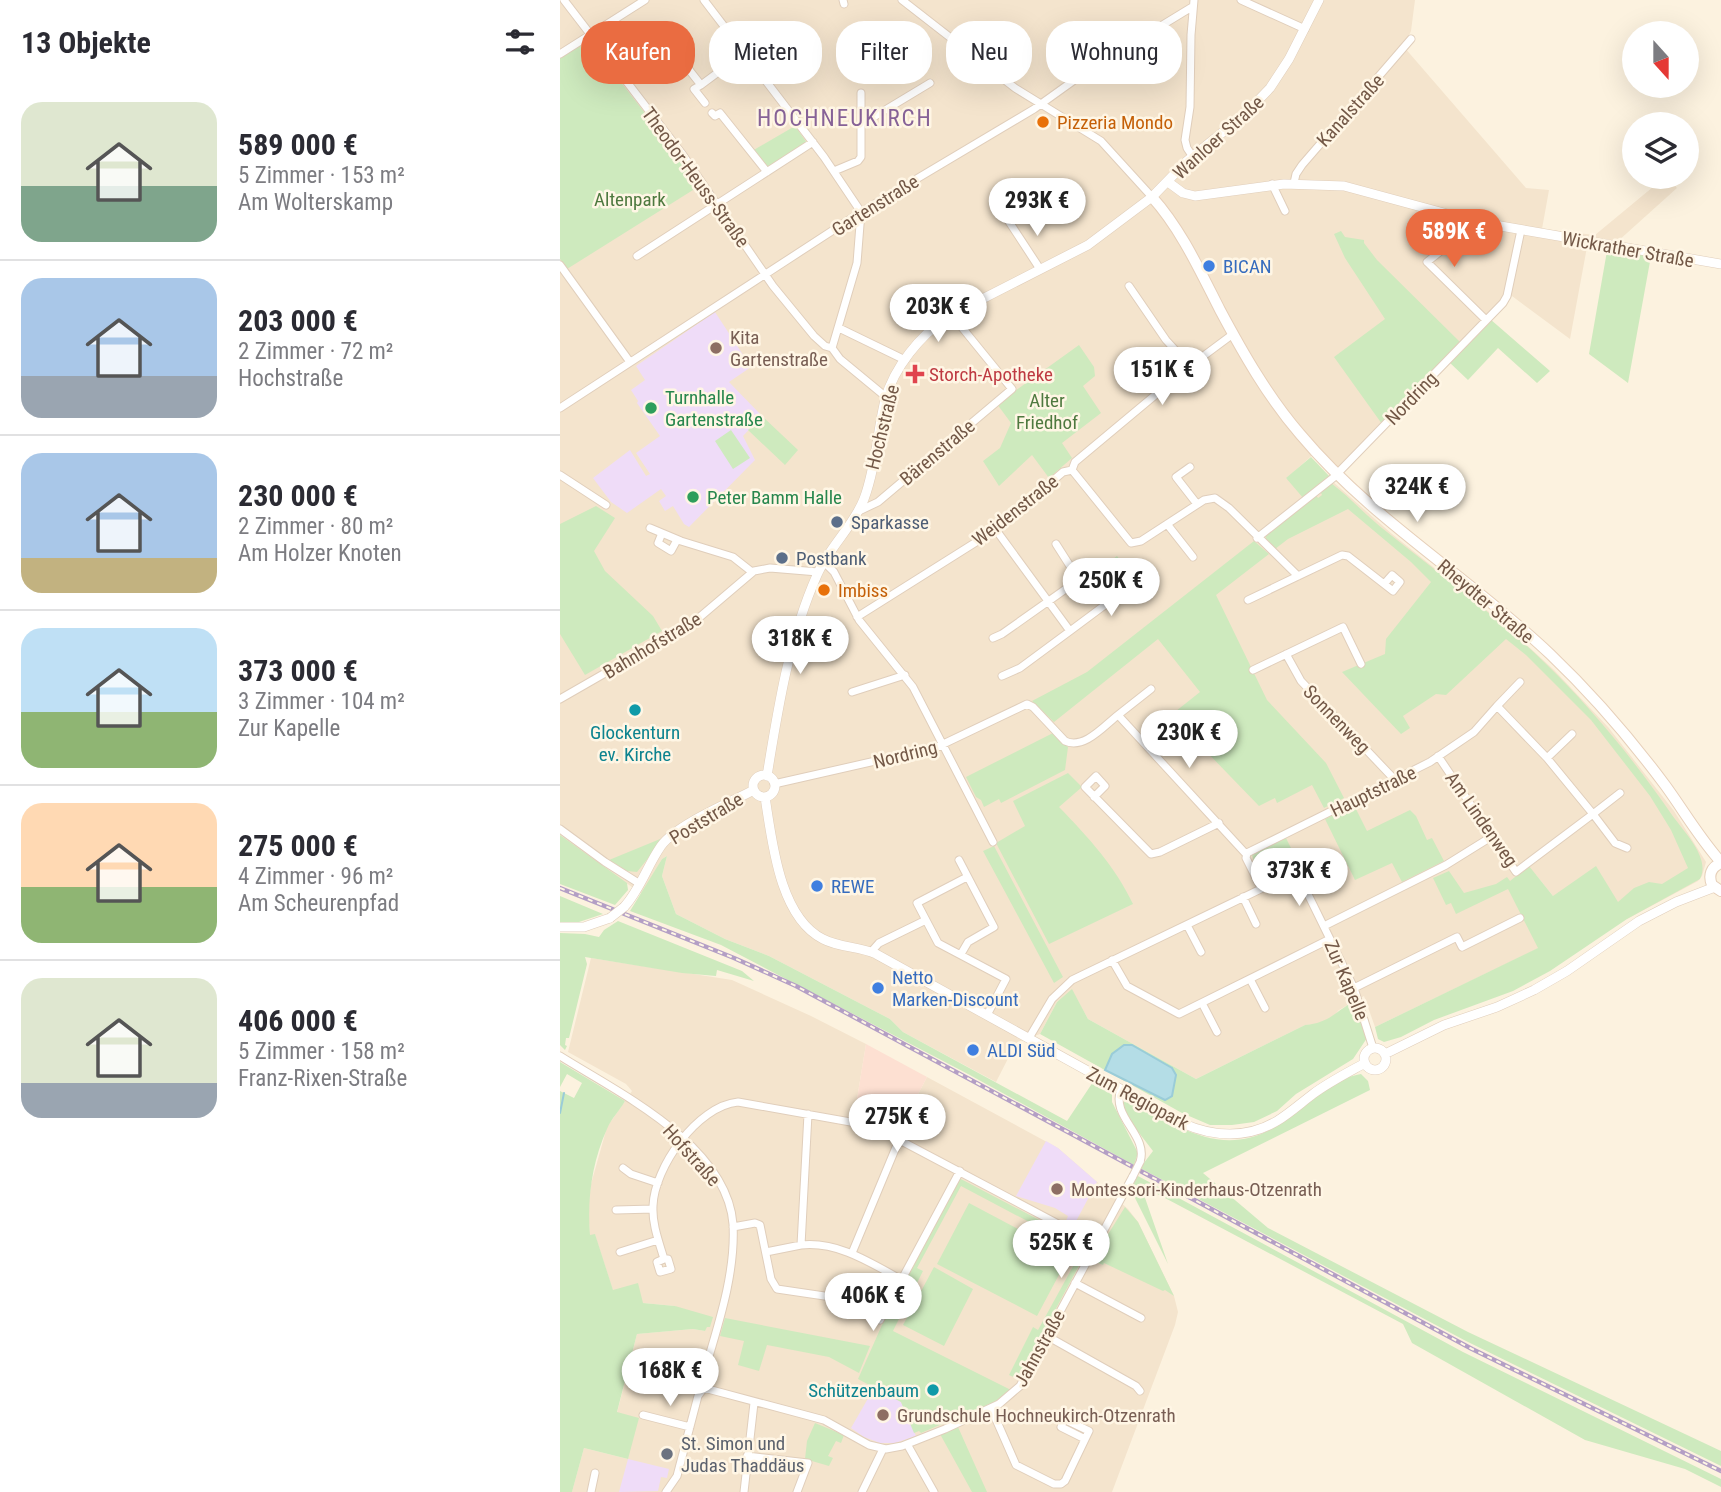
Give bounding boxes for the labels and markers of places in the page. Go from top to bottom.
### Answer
place label: Pizzeria Mondo [1057,111,1173,134]
marker: Pizzeria Mondo [1035,114,1051,130]
pin: 293K € [980,178,1094,238]
pin: 589K € [1397,210,1511,269]
place label: BICAN [1223,255,1272,278]
marker: BICAN [1201,258,1217,274]
pin: 203K € [881,284,995,344]
place label: Kita Gartenstraße [730,326,828,371]
marker: Kita Gartenstraße [708,340,724,356]
pin: 151K € [1105,348,1219,407]
place label: Storch-Apotheke [929,363,1053,386]
marker: Storch-Apotheke [907,366,923,382]
place label: Turnhalle Gartenstraße [665,386,763,431]
marker: Turnhalle Gartenstraße [643,400,659,416]
pin: 324K € [1360,464,1474,524]
place label: Peter Bamm Halle [707,486,842,509]
marker: Peter Bamm Halle [685,489,701,505]
place label: Sparkasse [851,511,929,534]
marker: Sparkasse [829,514,845,530]
place label: Postbank [796,547,867,570]
marker: Postbank [774,550,790,566]
pin: 250K € [1054,558,1168,618]
place label: Imbiss [838,579,888,602]
marker: Imbiss [816,582,832,598]
pin: 318K € [743,616,857,676]
marker: Glockenturn ev. Kirche [627,702,643,718]
pin: 230K € [1132,710,1246,770]
place label: Glockenturn ev. Kirche [590,721,680,766]
pin: 373K € [1242,848,1356,908]
place label: REWE [831,875,874,898]
marker: REWE [809,878,825,894]
place label: Netto Marken-Discount [892,966,1019,1011]
marker: Netto Marken-Discount [870,980,886,996]
place label: ALDI Süd [987,1039,1055,1062]
marker: ALDI Süd [965,1042,981,1058]
pin: 275K € [840,1094,954,1154]
place label: Montessori-Kinderhaus-Otzenrath [1071,1178,1322,1201]
marker: Montessori-Kinderhaus-Otzenrath [1049,1181,1065,1197]
pin: 525K € [1004,1220,1118,1280]
pin: 406K € [816,1274,930,1333]
pin: 168K € [613,1348,727,1408]
place label: Schützenbaum [808,1379,919,1402]
marker: Schützenbaum [925,1382,941,1398]
place label: Grundschule Hochneukirch-Otzenrath [897,1404,1176,1427]
marker: Grundschule Hochneukirch-Otzenrath [875,1407,891,1423]
place label: St. Simon und Judas Thaddäus [681,1432,805,1477]
marker: St. Simon und Judas Thaddäus [659,1446,675,1462]

